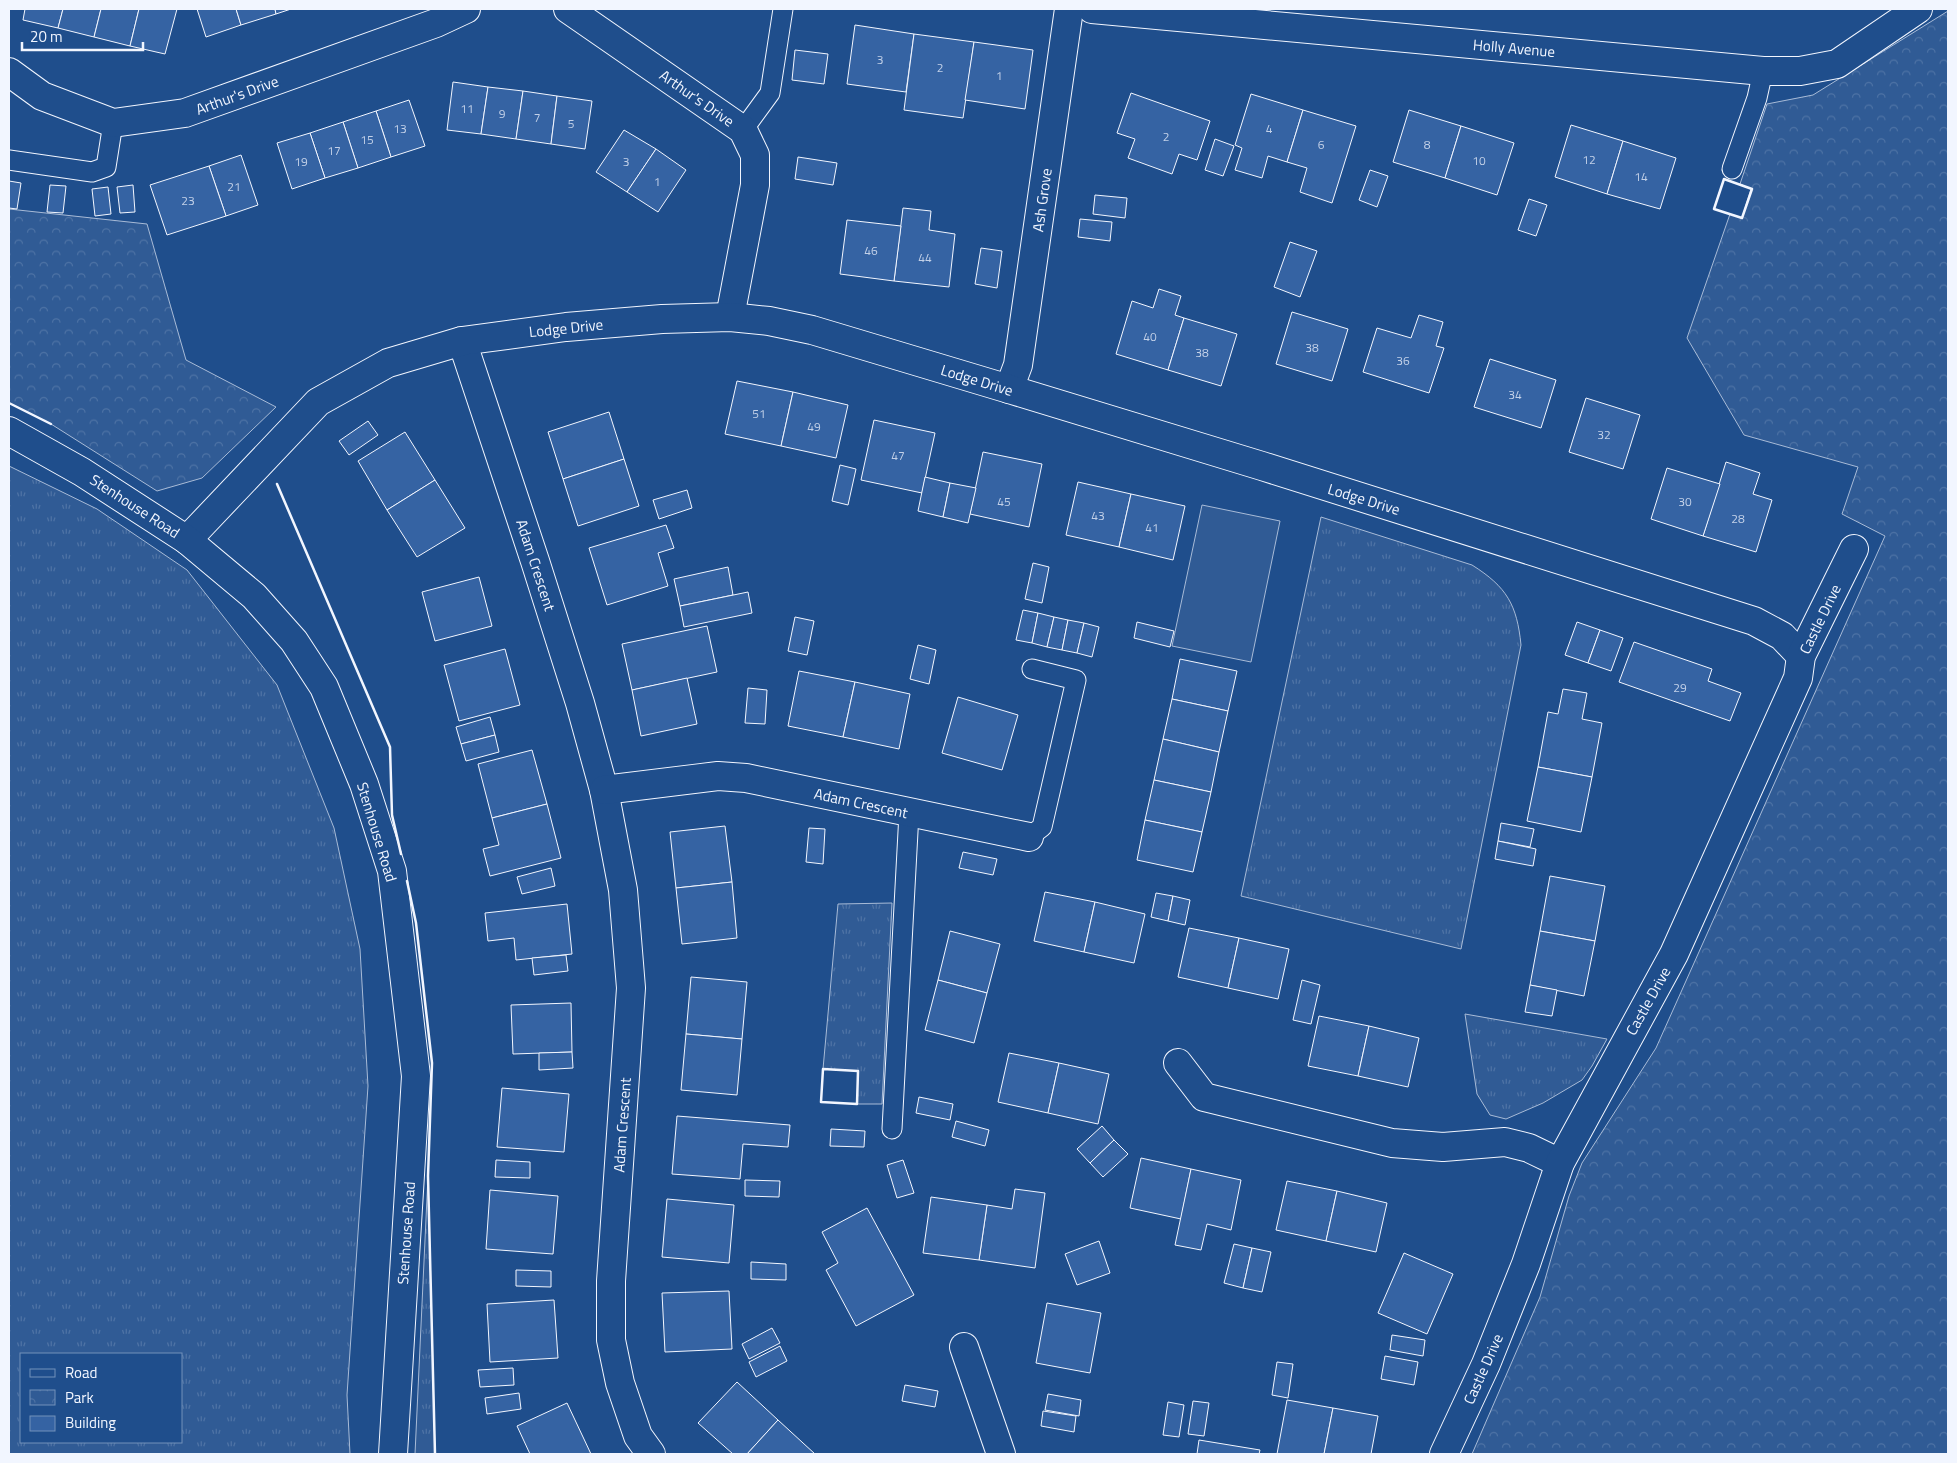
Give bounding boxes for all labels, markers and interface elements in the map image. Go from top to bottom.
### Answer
scale bar [22,20,144,52]
text: 20 m [30,25,63,48]
street label: Holly Avenue [1472,33,1556,63]
house number: 3 [877,50,883,69]
house number: 2 [937,58,943,77]
street label: Arthur's Drive [655,64,739,132]
house number: 1 [996,66,1002,85]
street label: Arthur's Drive [192,69,282,121]
house number: 11 [460,99,474,118]
house number: 9 [499,104,506,123]
house number: 7 [534,108,540,127]
house number: 5 [568,114,575,133]
house number: 13 [393,119,407,138]
house number: 4 [1266,119,1273,138]
house number: 2 [1163,127,1169,146]
house number: 15 [360,130,374,149]
house number: 6 [1318,135,1325,154]
house number: 8 [1424,135,1431,154]
house number: 17 [327,141,341,160]
house number: 12 [1582,150,1596,169]
house number: 10 [1472,151,1486,170]
house number: 19 [294,152,308,171]
house number: 3 [623,152,629,171]
street label: Ash Grove [1026,167,1058,233]
house number: 14 [1634,167,1648,186]
house number: 1 [654,172,660,191]
house number: 21 [227,177,241,196]
house number: 23 [181,191,195,210]
house number: 46 [864,241,878,260]
house number: 44 [918,248,932,267]
street label: Lodge Drive [528,313,604,343]
house number: 40 [1143,327,1157,346]
house number: 38 [1305,338,1319,357]
house number: 38 [1195,343,1209,362]
house number: 36 [1396,351,1410,370]
street label: Lodge Drive [938,358,1016,402]
house number: 34 [1508,385,1522,404]
house number: 51 [752,404,766,423]
house number: 49 [807,417,821,436]
house number: 32 [1597,425,1611,444]
house number: 47 [891,446,905,465]
street label: Stenhouse Road [85,468,185,544]
street label: Lodge Drive [1325,477,1403,521]
house number: 45 [997,492,1011,511]
house number: 30 [1678,492,1692,511]
house number: 43 [1091,506,1105,525]
house number: 28 [1731,509,1745,528]
street label: Adam Crescent [510,516,562,614]
house number: 41 [1145,518,1159,537]
street label: Castle Drive [1793,580,1847,658]
house number: 29 [1673,678,1687,697]
street label: Stenhouse Road [351,779,403,885]
street label: Adam Crescent [812,782,911,824]
street label: Castle Drive [1620,963,1676,1039]
street label: Adam Crescent [607,1076,637,1173]
street label: Stenhouse Road [391,1181,421,1285]
street label: Castle Drive [1457,1330,1509,1408]
legend [20,1353,182,1443]
text: Road [65,1361,97,1384]
text: Park [65,1386,94,1409]
text: Building [65,1411,116,1434]

